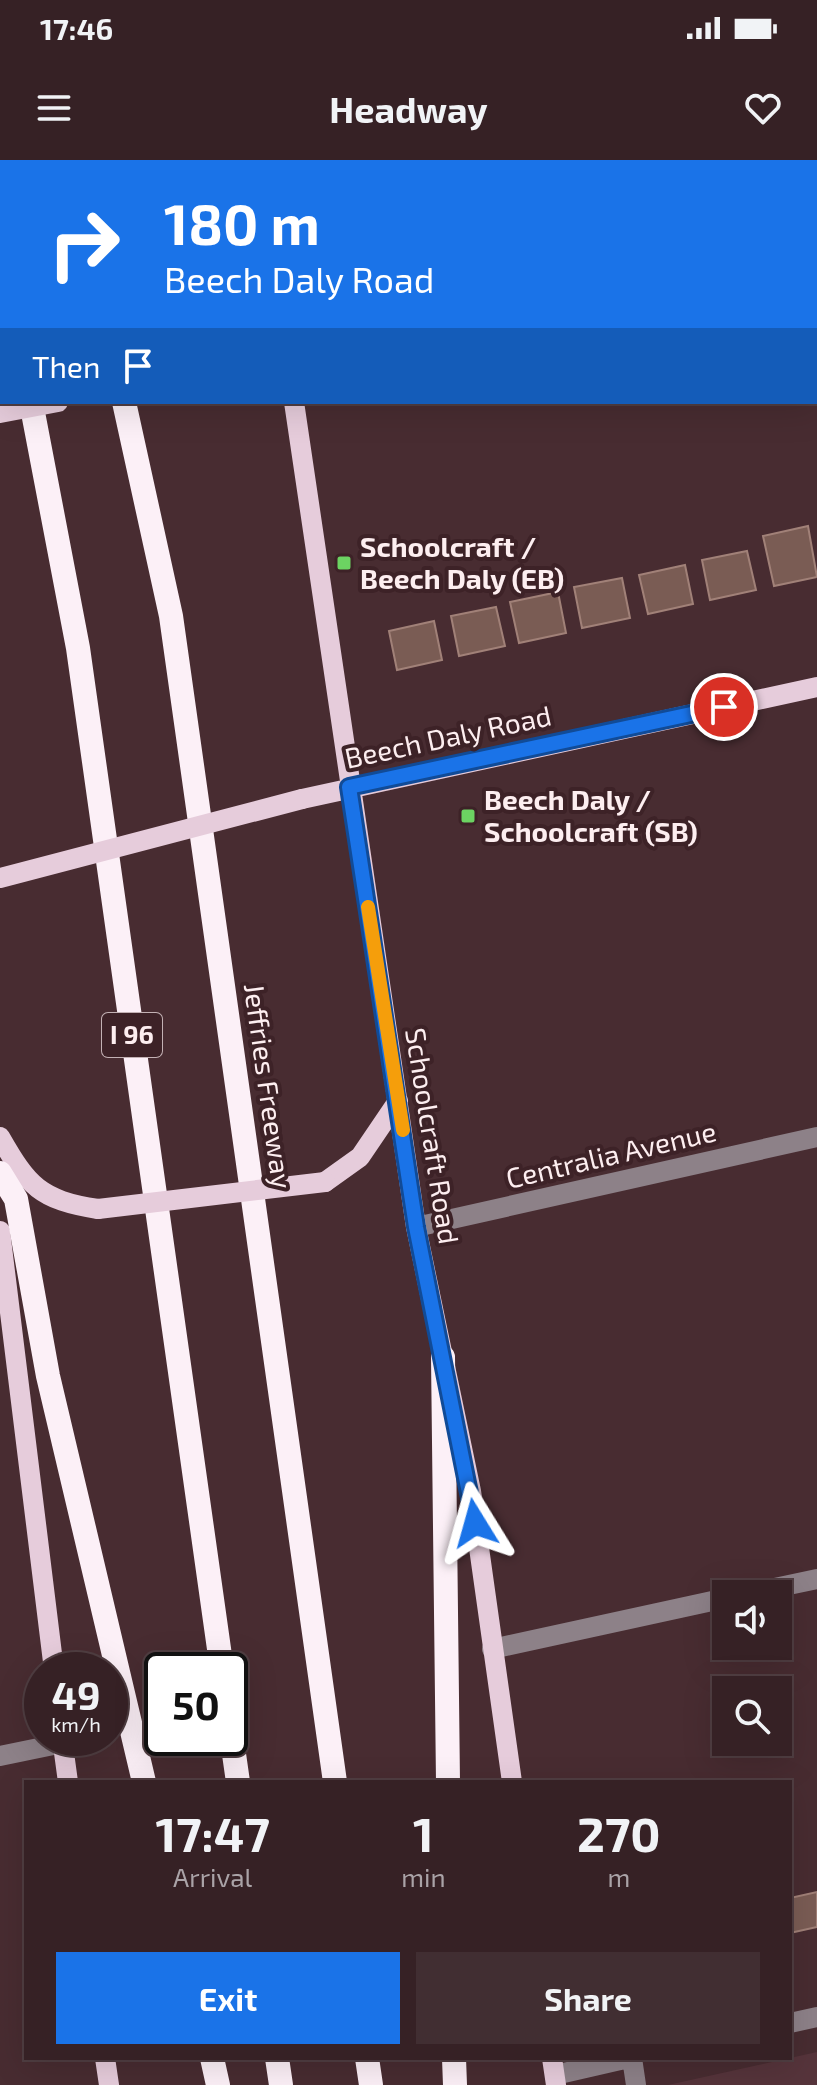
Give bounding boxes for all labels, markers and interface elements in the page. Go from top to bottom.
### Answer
text: 17:46 [40,10,113,46]
icon: menu [32,86,76,130]
icon: heart [741,86,785,130]
text: Headway [329,87,488,130]
text: 180 m [164,189,320,256]
icon: right [32,192,136,296]
text: Beech Daly Road [164,257,434,300]
icon: arrive [116,344,160,388]
text: Then [32,348,100,384]
place label: Schoolcraft / Beech Daly (EB) [360,529,564,595]
marker: Schoolcraft / Beech Daly (EB) [335,554,353,572]
pin [690,673,758,741]
icon: arrive [702,685,746,729]
street label: Beech Daly Road [341,698,554,775]
place label: Beech Daly / Schoolcraft (SB) [484,782,698,848]
marker: Beech Daly / Schoolcraft (SB) [459,807,477,825]
street label: Jeffries Freeway [238,981,300,1191]
road number: I 96 [102,1013,162,1057]
street label: Schoolcraft Road [399,1025,467,1246]
street label: Centralia Avenue [502,1113,719,1195]
position arrow [433,1481,517,1565]
map controls [712,1580,792,1756]
button: sound [712,1580,792,1660]
speed limit sign: 50 [144,1652,248,1756]
text: 49 [51,1670,101,1718]
button: search [712,1676,792,1756]
text: km/h [51,1712,101,1736]
text: 17:47 [155,1804,270,1862]
text: 1 [413,1804,434,1862]
text: 270 [577,1804,661,1862]
text: Arrival [173,1861,252,1892]
text: min [401,1861,446,1892]
text: m [607,1861,630,1892]
button: Exit [56,1952,400,2044]
button: Share [416,1952,760,2044]

